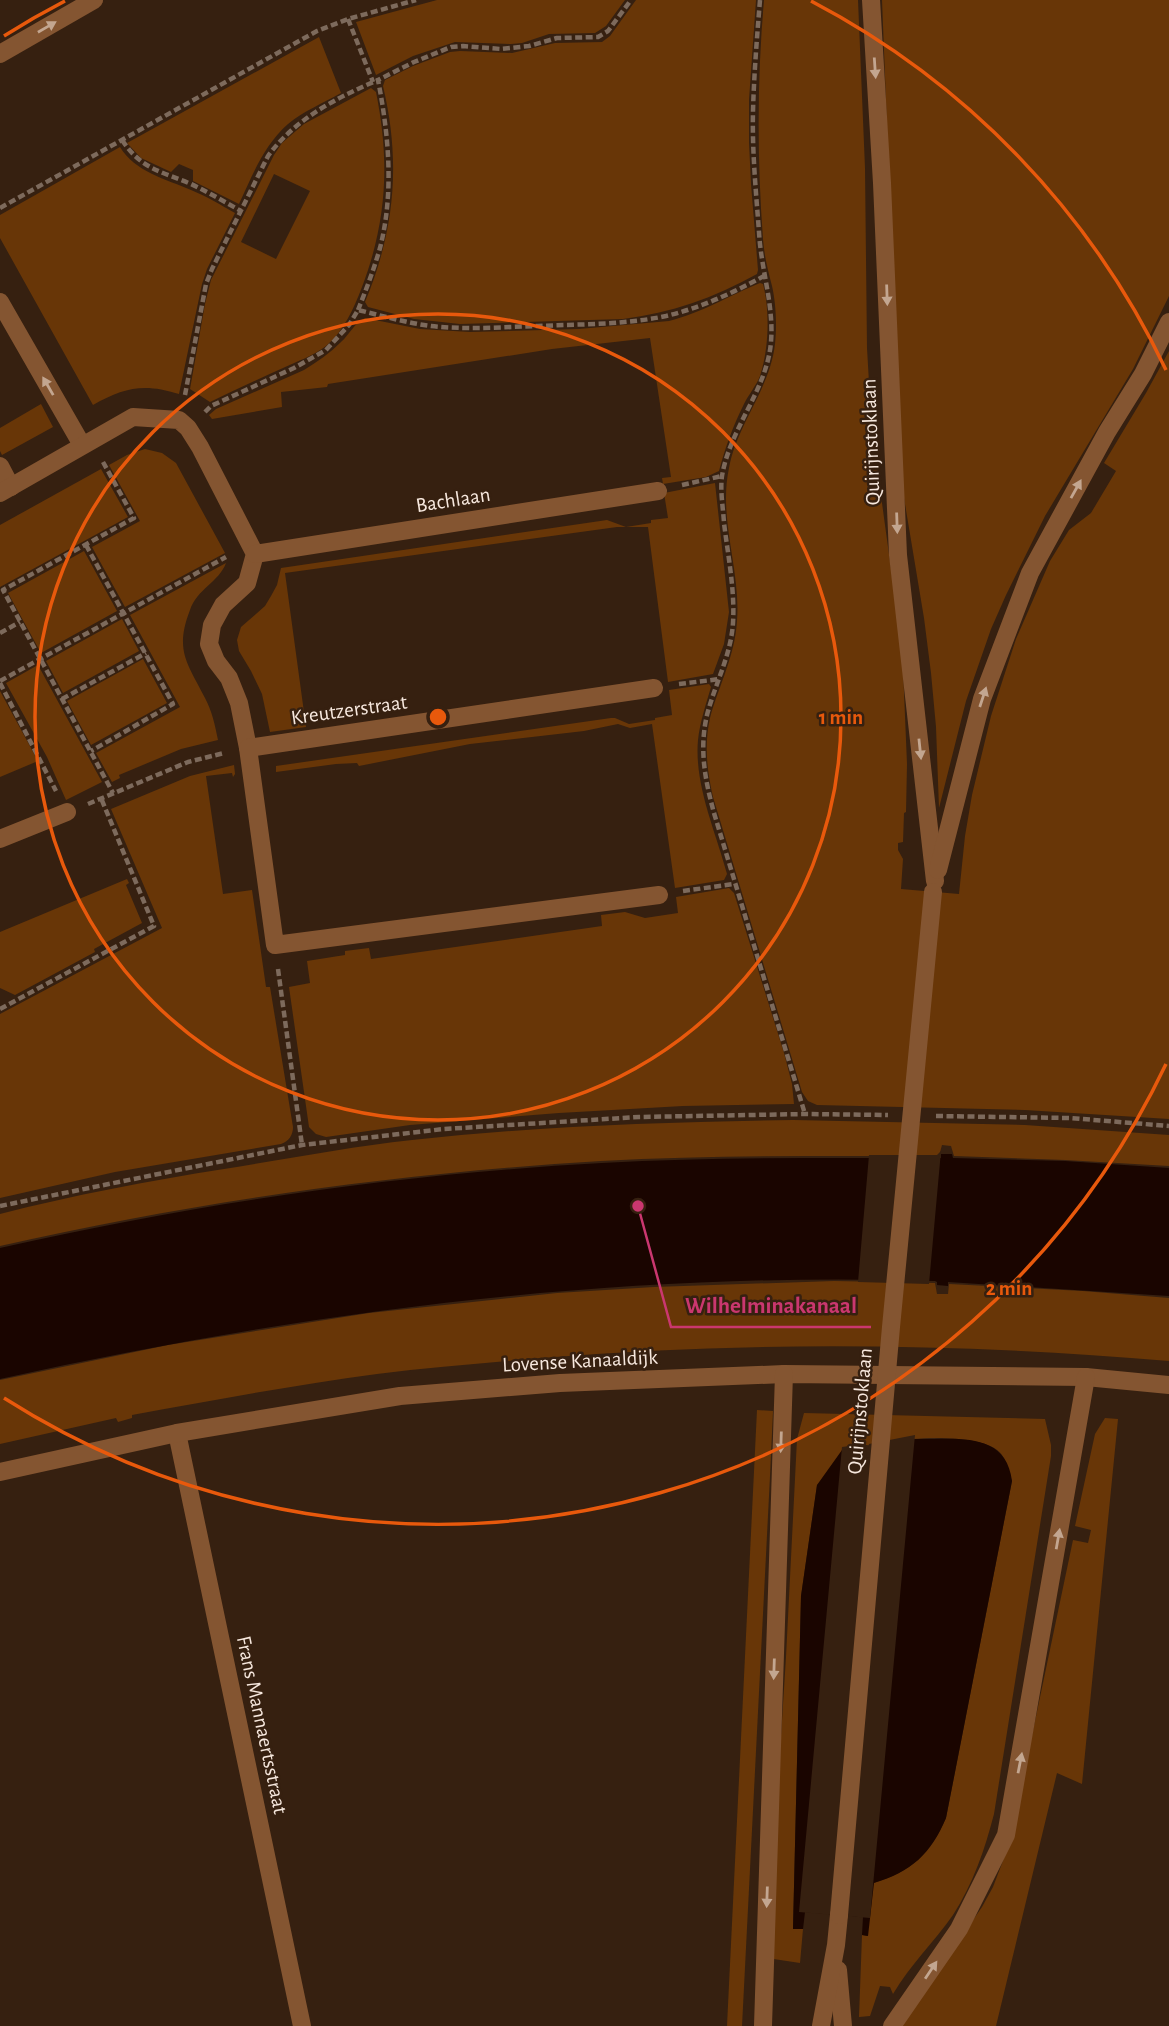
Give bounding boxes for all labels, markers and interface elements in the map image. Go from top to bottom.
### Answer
one-way arrow [38,21,57,33]
one-way arrow [870,57,881,79]
one-way arrow [882,285,893,307]
one-way arrow [42,376,54,395]
street label: Quirijnstoklaan [858,378,884,506]
one-way arrow [1070,480,1082,499]
street label: Bachlaan [414,484,492,516]
one-way arrow [891,512,902,534]
one-way arrow [979,686,989,707]
street label: Kreutzerstraat [290,691,409,729]
centre of rings [426,705,450,729]
text: 1 min [819,707,863,728]
one-way arrow [915,738,926,760]
text: 2 min [986,1278,1032,1299]
callout: Wilhelminakanaal [671,1283,871,1327]
text: Wilhelminakanaal [685,1295,857,1318]
street label: Lovense Kanaaldijk [502,1346,659,1376]
street label: Quirijnstoklaan [844,1347,876,1475]
one-way arrow [776,1431,787,1453]
one-way arrow [1053,1528,1064,1550]
street label: Frans Mannaertsstraat [233,1634,291,1816]
one-way arrow [769,1659,780,1681]
one-way arrow [1014,1752,1025,1774]
one-way arrow [762,1886,773,1908]
one-way arrow [924,1961,938,1979]

